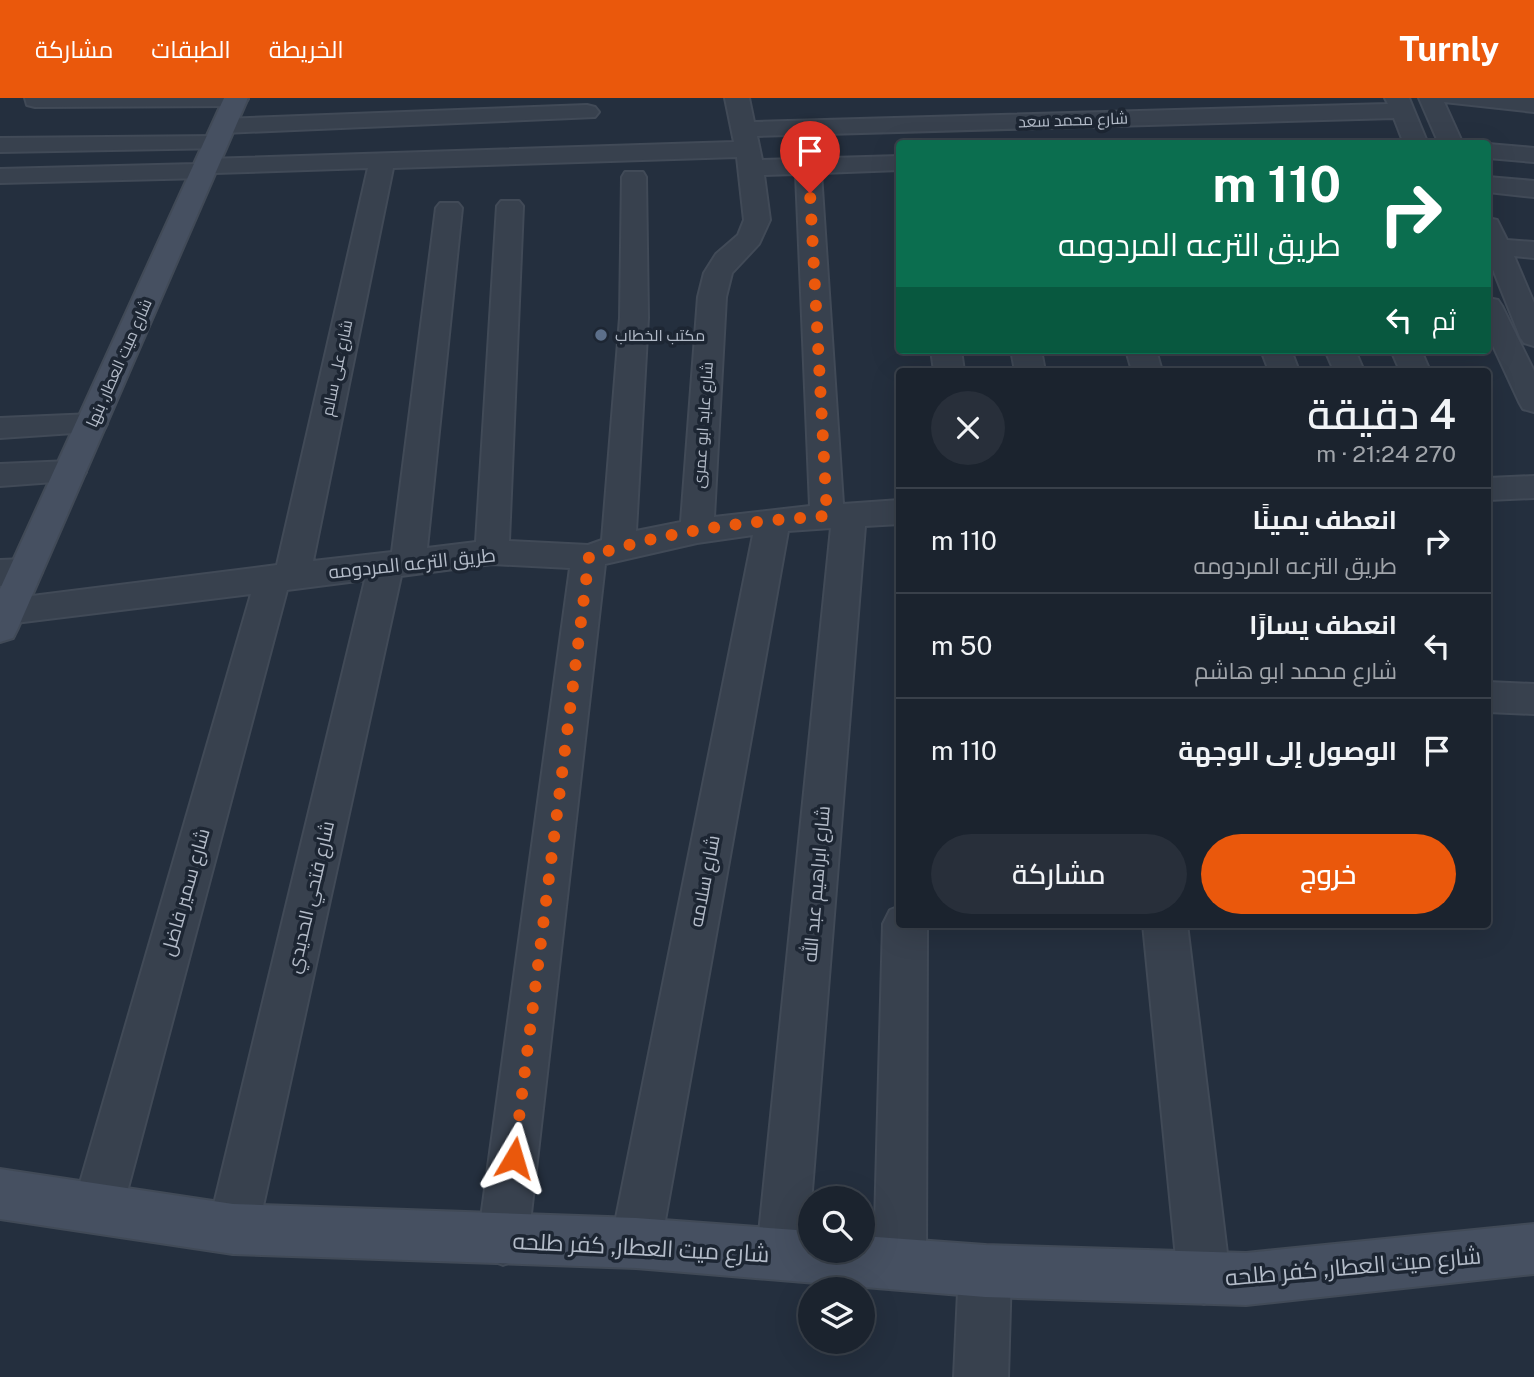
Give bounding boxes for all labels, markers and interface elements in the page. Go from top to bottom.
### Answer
text: Turnly [1399,30,1499,68]
text: مشاركة [35,35,113,63]
text: الطبقات [151,35,231,63]
text: الخريطة [269,35,344,63]
street label: شارع محمد سعد [1018,109,1128,133]
pin [780,121,840,193]
icon: arrive [791,132,829,170]
text: 110 m [1213,155,1341,213]
icon: right [1365,168,1456,259]
text: طريق الترعه المردومه [1058,226,1341,263]
street label: شارع ميت العطار, بنها [82,296,158,431]
icon: left [1380,301,1418,339]
text: ثم [1432,305,1456,336]
street label: شارع على سالم [318,318,358,418]
place label: مكتب الخطاب [615,326,705,345]
marker: مكتب الخطاب [593,327,609,343]
street label: شارع عابد ابو عمرى [689,361,719,489]
text: 4 دقيقة [1307,389,1456,438]
button: close [931,391,1005,465]
text: 270 m · 21:24 [1316,440,1456,467]
text: انعطف يمينًا [1253,504,1397,535]
icon: right [1418,522,1456,560]
text: 110 m [931,525,997,556]
street label: طريق الترعه المردومه [327,543,497,585]
text: طريق الترعه المردومه [1194,552,1397,579]
text: انعطف يسارًا [1249,609,1397,640]
icon: left [1418,627,1456,665]
text: 50 m [931,630,992,661]
text: شارع محمد ابو هاشم [1194,657,1397,684]
icon: arrive [1418,732,1456,770]
text: 110 m [931,735,997,766]
text: الوصول إلى الوجهة [1178,735,1397,766]
street label: شارع ابراهيم عبد الله [797,805,837,963]
street label: شارع فتحي الحديدي [282,819,342,976]
street label: شارع سمير فاضل [156,826,217,959]
street label: شارع سلامه [684,833,727,929]
button: مشاركة [931,834,1187,914]
button: خروج [1201,834,1456,914]
position arrow [477,1121,551,1195]
map controls [798,1186,875,1354]
button: search [798,1186,875,1263]
street label: شارع ميت العطار, كفر طلحه [512,1227,770,1270]
street label: شارع ميت العطار, كفر طلحه [1224,1241,1483,1294]
button: layers [798,1277,875,1354]

